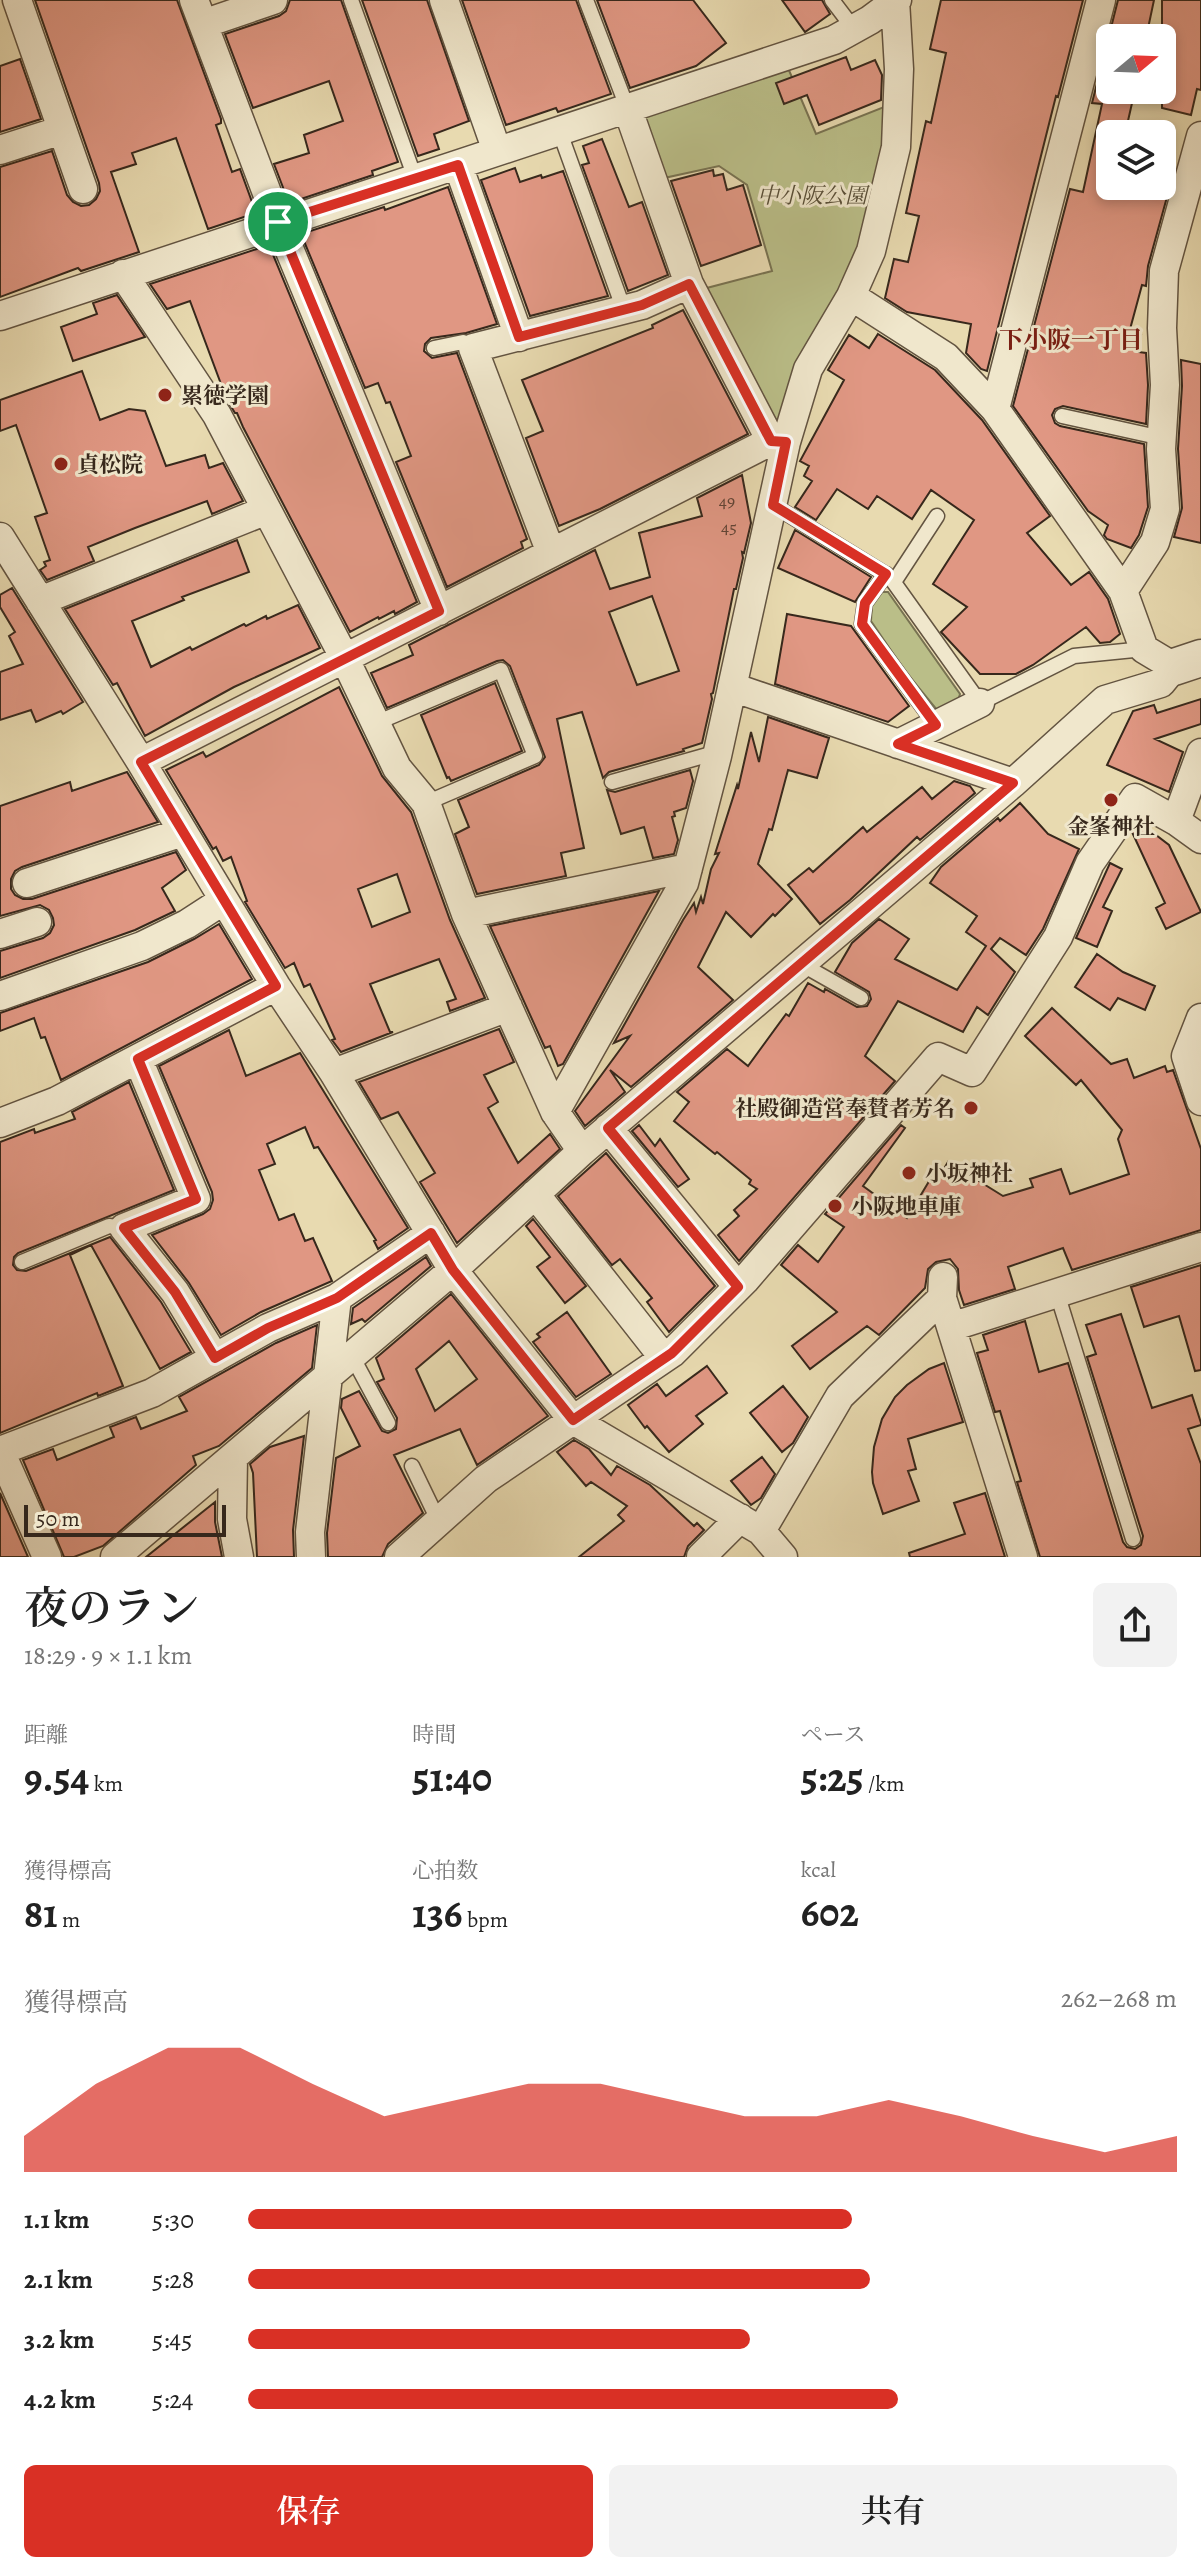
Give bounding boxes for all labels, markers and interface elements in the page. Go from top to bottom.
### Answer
north arrow [1096,24,1176,104]
map controls [1096,24,1176,200]
button: layers [1096,120,1176,200]
park label: 中小阪公園 [757,181,870,211]
pin [244,188,312,256]
icon: arrive [256,200,300,244]
district label: 下小阪一丁目 [999,324,1143,356]
place label: 累徳学園 [181,381,269,411]
marker: 累徳学園 [156,386,174,404]
place label: 貞松院 [77,450,143,480]
marker: 貞松院 [52,455,70,473]
house number: 49 [719,489,735,513]
house number: 45 [721,515,737,539]
marker: 金峯神社 [1102,791,1120,809]
place label: 金峯神社 [1067,812,1155,842]
place label: 社殿御造営奉賛者芳名 [735,1094,955,1124]
marker: 社殿御造営奉賛者芳名 [962,1099,980,1117]
place label: 小坂神社 [925,1159,1013,1189]
marker: 小坂神社 [900,1164,918,1182]
place label: 小阪地車庫 [851,1192,961,1222]
marker: 小阪地車庫 [826,1197,844,1215]
scale bar [24,1501,226,1537]
text: 50 m [36,1504,80,1534]
text: 夜のラン [24,1578,200,1638]
button: share [1093,1583,1177,1667]
text: 18:29 · 9 × 1.1 km [24,1638,192,1673]
text: 距離 [24,1720,68,1750]
text: 時間 [412,1720,456,1750]
text: ペース [801,1720,866,1750]
text: 9.54 [24,1750,89,1805]
text: 51:40 [412,1750,492,1805]
text: 5:25 [801,1750,864,1805]
text: km [89,1769,123,1799]
text: /km [864,1769,905,1799]
text: kcal [801,1855,836,1885]
text: 獲得標高 [24,1856,112,1886]
text: 心拍数 [412,1856,478,1886]
text: 602 [801,1885,859,1940]
text: 81 [24,1886,58,1941]
text: 136 [412,1886,463,1941]
text: m [58,1905,80,1935]
text: bpm [463,1905,508,1935]
text: 262–268 m [1061,1981,1177,2016]
text: 獲得標高 [24,1985,128,2020]
text: 1.1 km [24,2202,90,2237]
text: 5:30 [152,2202,194,2237]
text: 2.1 km [24,2262,93,2297]
text: 5:28 [152,2262,194,2297]
text: 3.2 km [24,2322,95,2357]
text: 5:45 [152,2322,192,2357]
text: 4.2 km [24,2382,96,2417]
text: 5:24 [152,2382,194,2417]
button: 保存 [24,2465,593,2557]
button: 共有 [609,2465,1177,2557]

